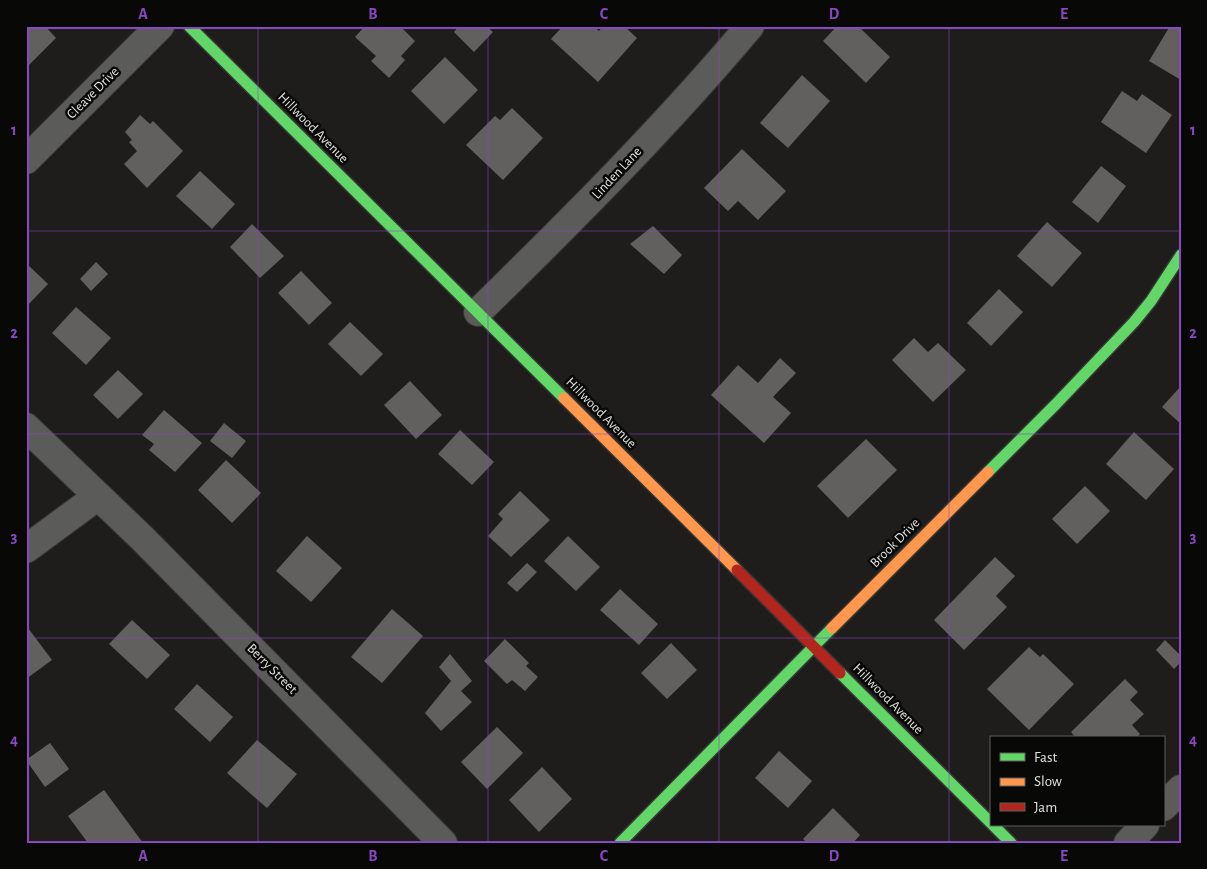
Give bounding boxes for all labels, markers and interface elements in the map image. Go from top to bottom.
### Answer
text: A [138,6,148,22]
text: B [368,6,378,22]
text: C [600,6,609,22]
text: D [829,6,840,22]
text: E [1060,6,1068,22]
street label: Cleave Drive [64,64,122,122]
street label: Hillwood Avenue [275,90,351,166]
text: 1 [11,122,17,138]
text: 1 [1190,122,1196,138]
street label: Linden Lane [590,144,644,202]
text: 2 [10,325,18,341]
text: 2 [1189,325,1197,341]
street label: Hillwood Avenue [563,375,639,451]
street label: Brook Drive [868,516,922,570]
text: 3 [11,529,18,545]
text: 3 [1190,529,1197,545]
street label: Berry Street [244,641,300,697]
street label: Hillwood Avenue [850,661,926,737]
text: 4 [10,732,18,748]
text: 4 [1189,732,1197,748]
legend [990,736,1164,826]
text: Fast [1034,750,1058,765]
text: Slow [1034,774,1062,789]
text: Jam [1034,800,1057,815]
text: A [138,848,148,864]
text: B [368,848,378,864]
text: C [600,848,609,864]
text: D [829,848,840,864]
text: E [1060,848,1068,864]

